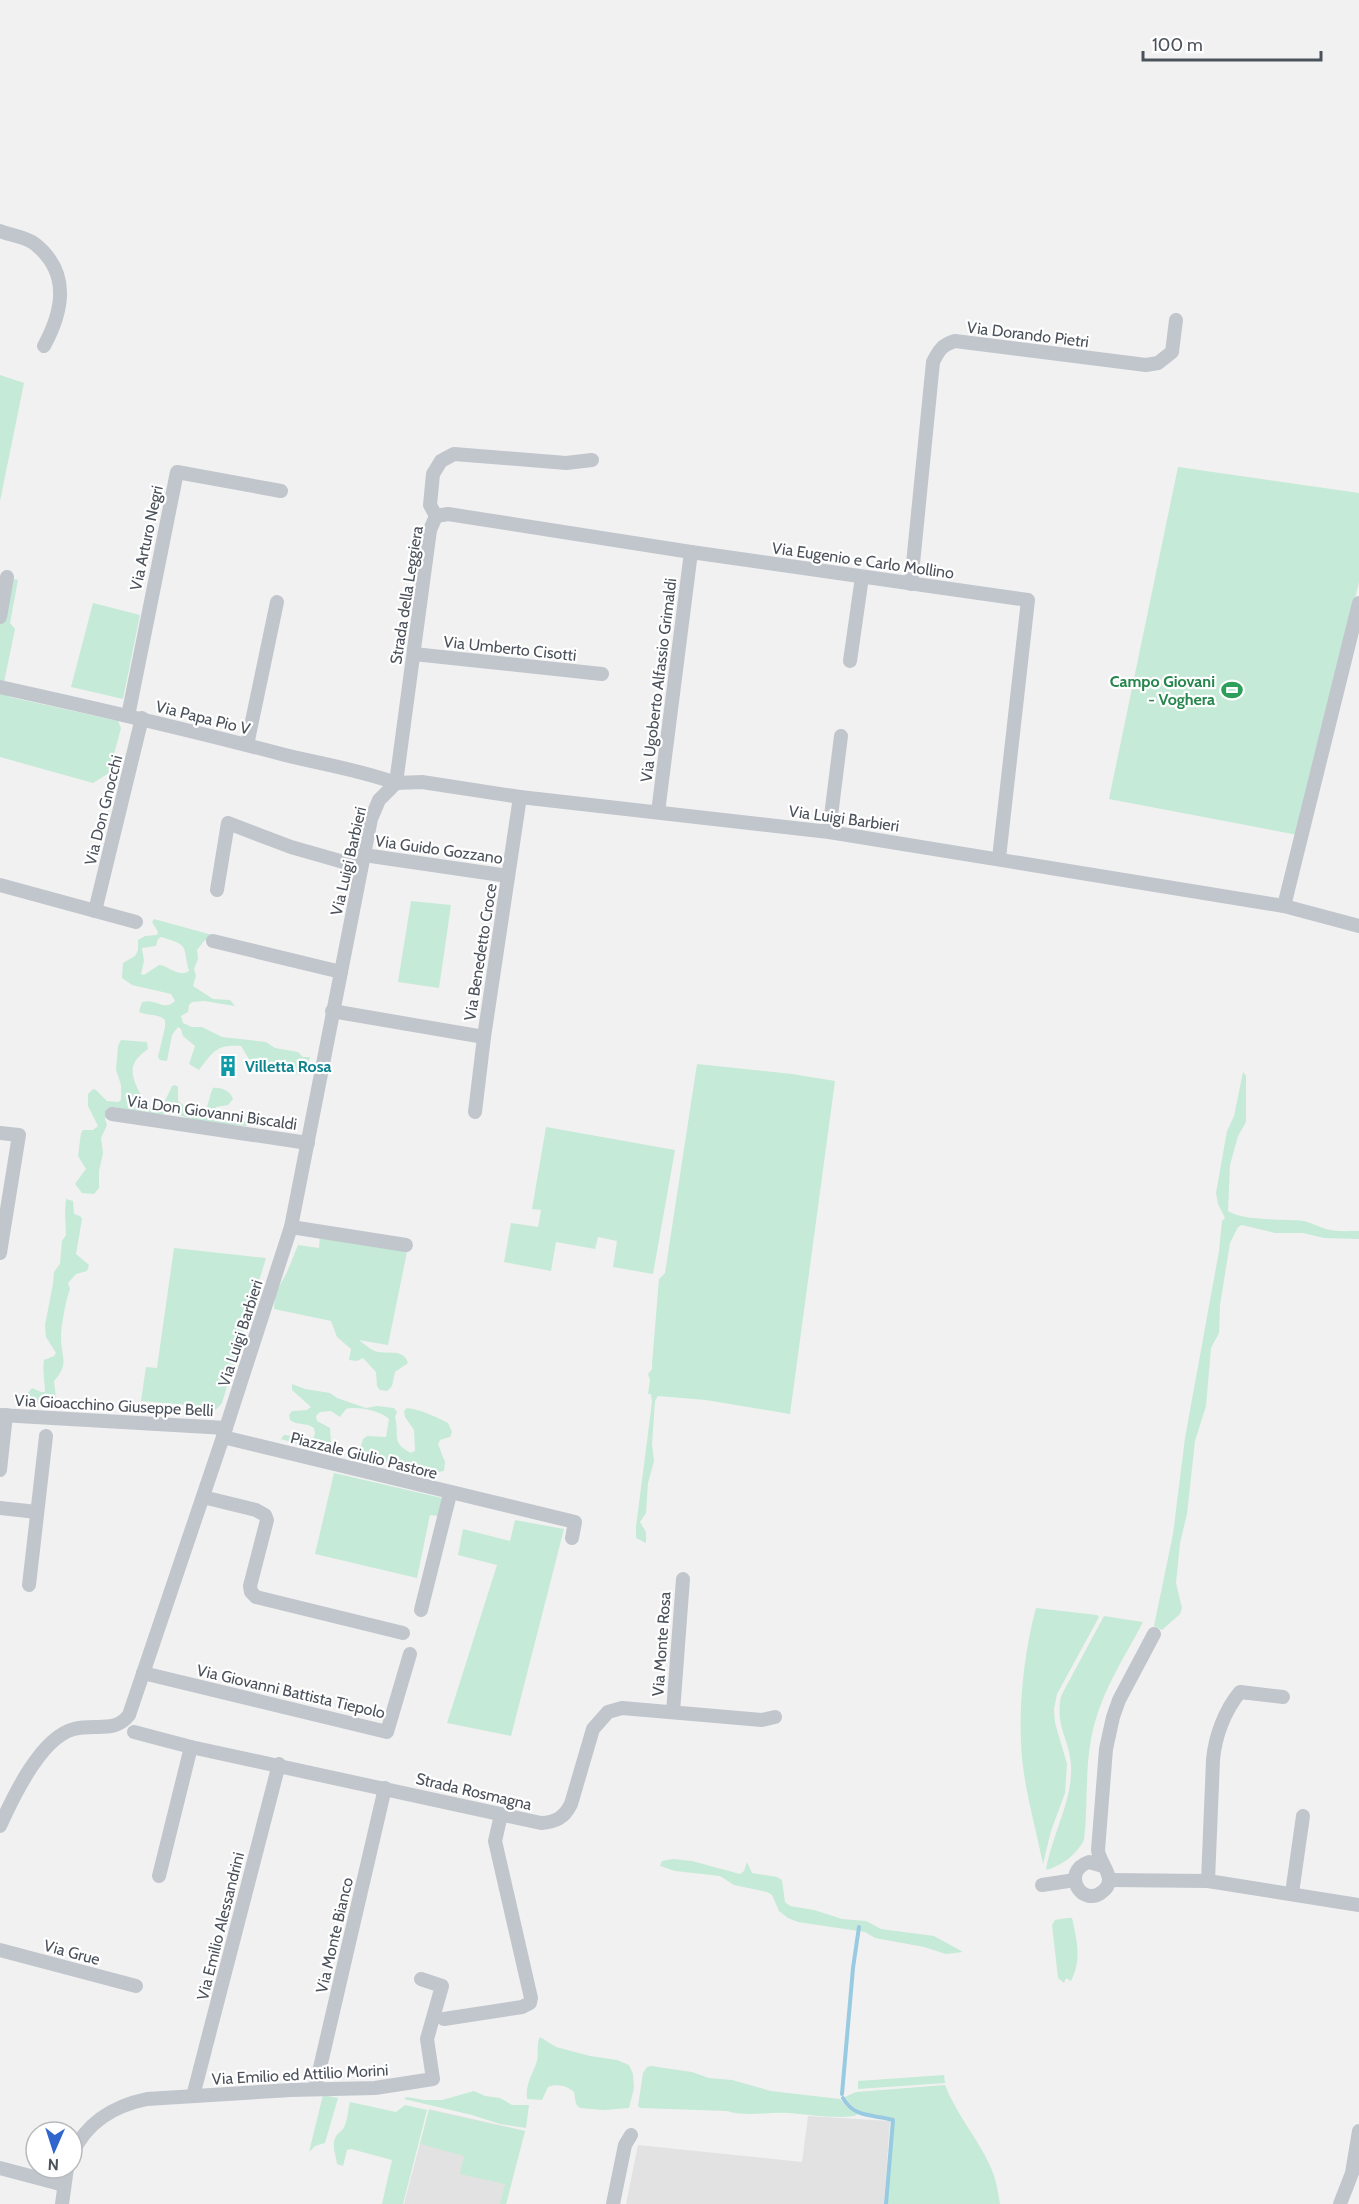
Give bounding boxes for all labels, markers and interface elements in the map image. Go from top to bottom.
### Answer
scale bar [1143,24,1322,62]
text: 100 m [1152,34,1203,56]
street label: Via Dorando Pietri [966,318,1090,351]
street label: Via Arturo Negri [126,484,167,592]
street label: Strada della Leggiera [386,524,427,666]
street label: Via Eugenio e Carlo Mollino [771,538,955,583]
street label: Via Ugoberto Alfassio Grimaldi [637,577,680,783]
street label: Via Umberto Cisotti [443,632,577,665]
place label: Campo Giovani - Voghera [1110,672,1215,709]
sports icon: Campo Giovani - Voghera [1220,678,1244,702]
street label: Via Papa Pio V [154,697,252,738]
street label: Via Don Gnocchi [81,753,126,867]
street label: Via Luigi Barbieri [788,801,900,836]
street label: Via Luigi Barbieri [327,805,370,917]
street label: Via Guido Gozzano [374,831,504,868]
street label: Via Benedetto Croce [460,882,501,1022]
building icon: Villetta Rosa [216,1054,240,1078]
place label: Villetta Rosa [245,1057,331,1076]
street label: Via Don Giovanni Biscaldi [126,1091,298,1134]
street label: Via Luigi Barbieri [214,1277,267,1389]
street label: Via Gioacchino Giuseppe Belli [14,1391,214,1420]
street label: Piazzale Giulio Pastore [288,1428,439,1483]
street label: Via Monte Rosa [648,1591,675,1697]
street label: Via Giovanni Battista Tiepolo [195,1661,387,1722]
street label: Strada Rosmagna [414,1769,534,1814]
street label: Via Emilio Alessandrini [193,1850,248,2002]
street label: Via Monte Bianco [312,1875,357,1995]
street label: Via Grue [42,1936,102,1969]
street label: Via Emilio ed Attilio Morini [211,2060,389,2089]
north arrow [24,2120,84,2180]
text: N [47,2155,59,2174]

